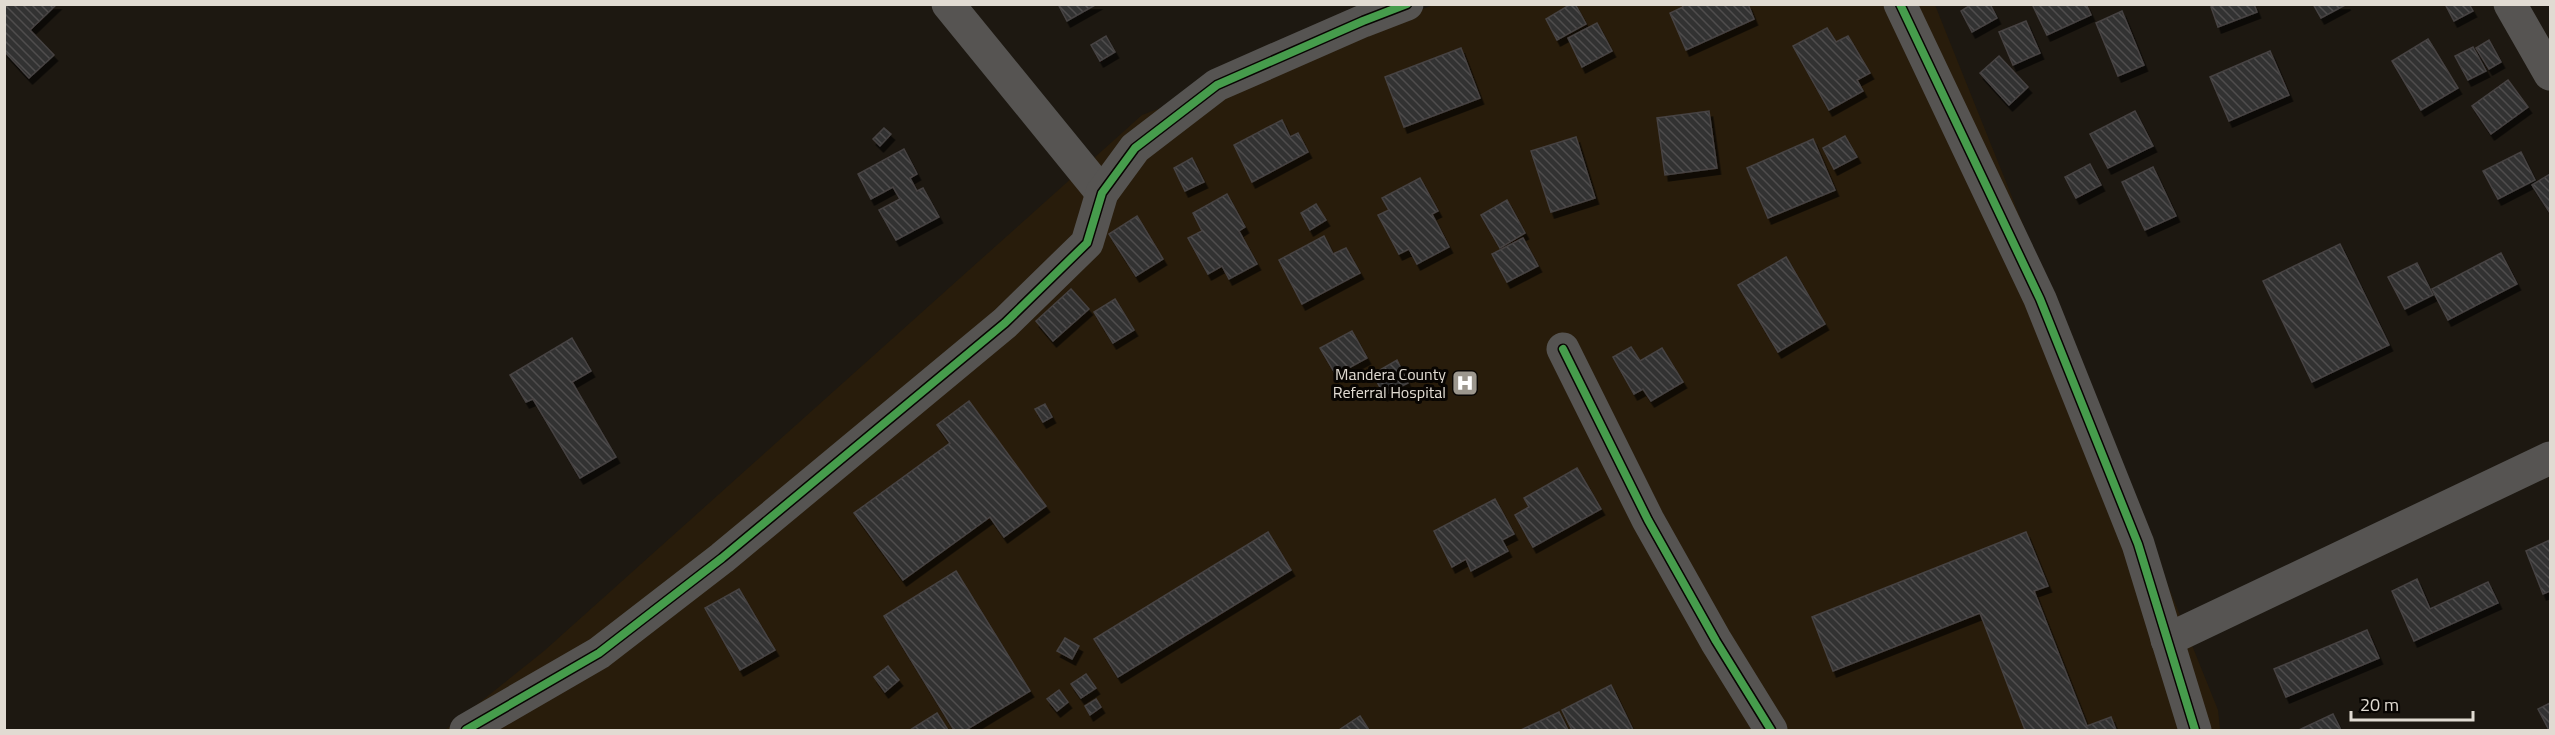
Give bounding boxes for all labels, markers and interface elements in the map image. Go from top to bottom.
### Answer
place label: Mandera County Referral Hospital [1333,362,1446,404]
hospital icon: Mandera County Referral Hospital [1450,368,1480,398]
scale bar [2351,684,2472,722]
text: 20 m [2360,691,2399,718]

